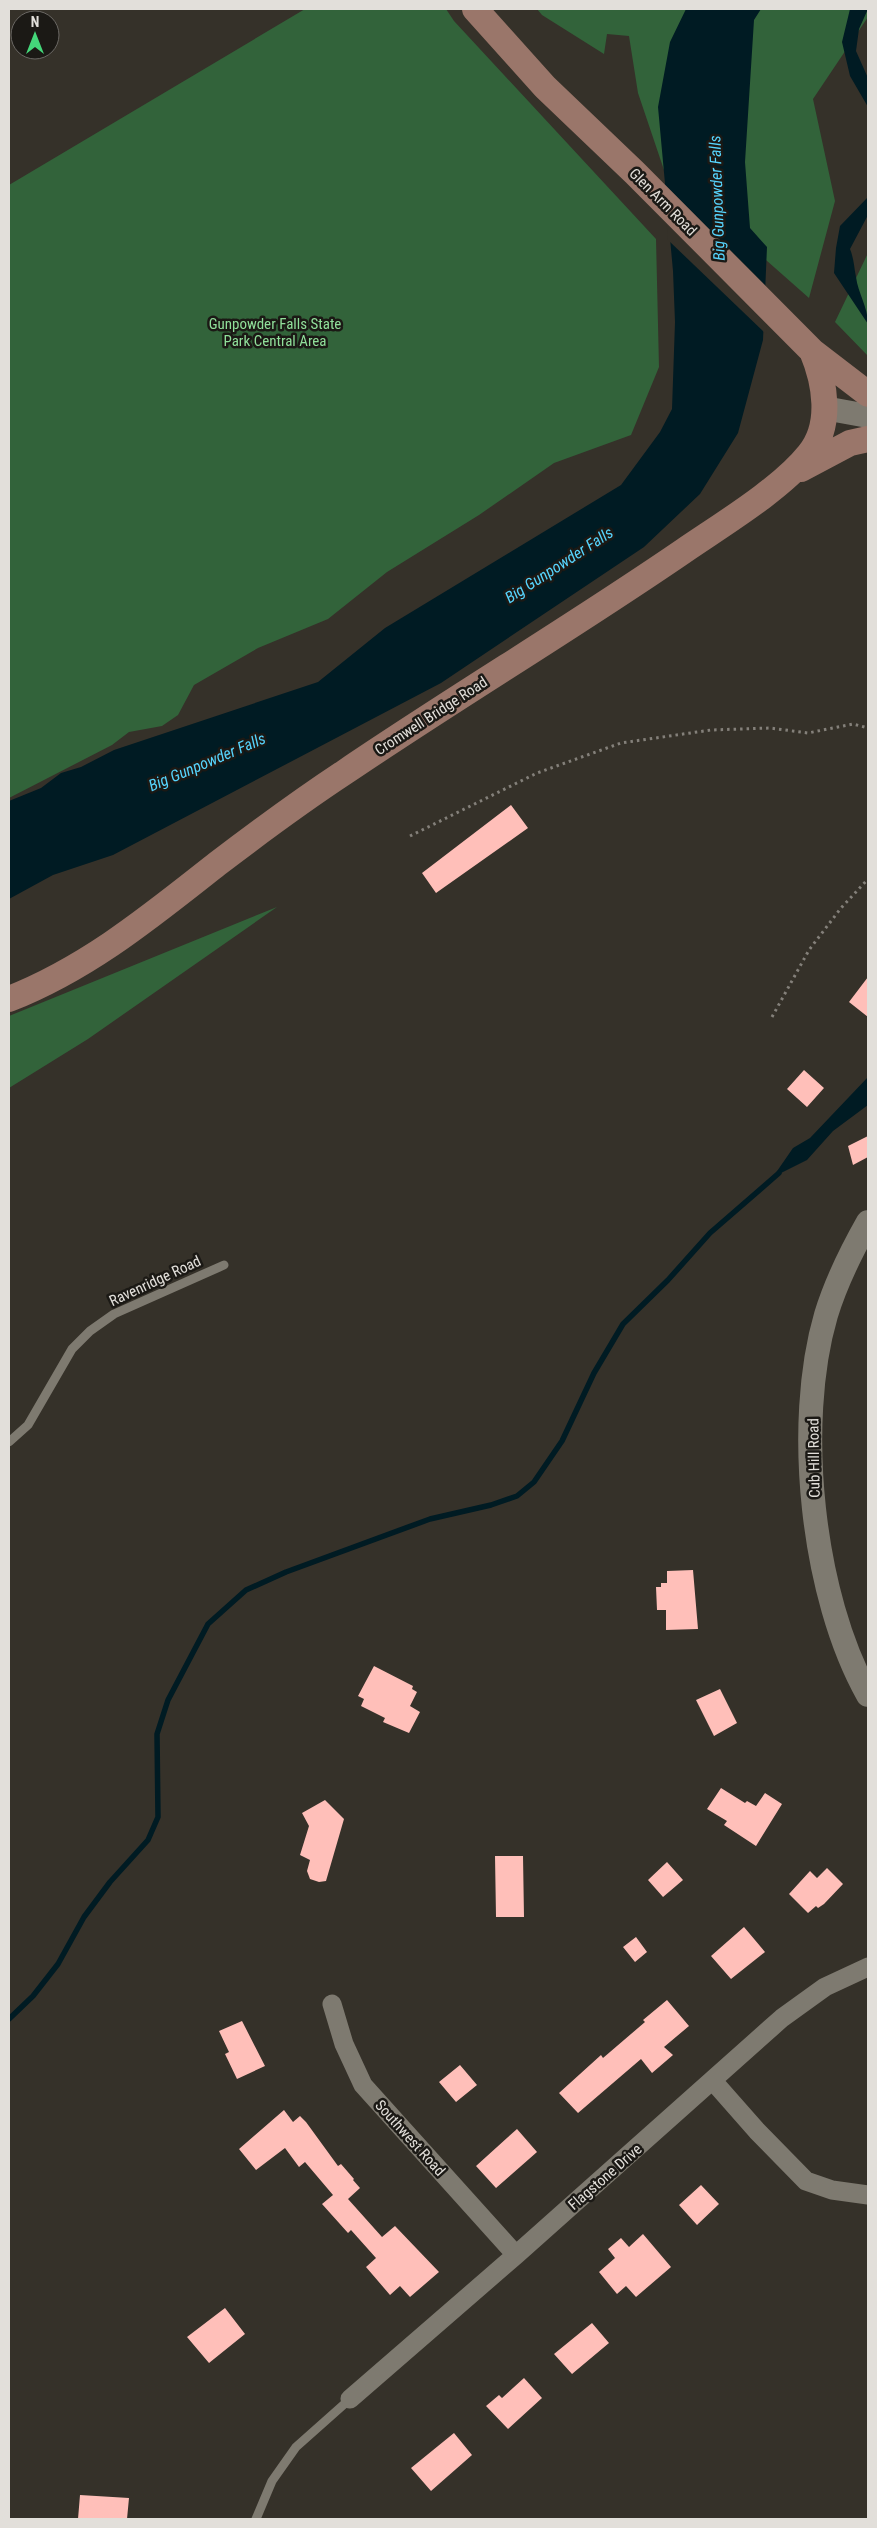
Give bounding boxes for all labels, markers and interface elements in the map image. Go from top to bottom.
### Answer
north arrow [10,10,60,60]
text: N [31,14,39,30]
water label: Big Gunpowder Falls [705,135,729,261]
street label: Glen Arm Road [625,164,701,240]
park label: Gunpowder Falls State Park Central Area [209,315,341,350]
water label: Big Gunpowder Falls [501,523,617,607]
street label: Cromwell Bridge Road [371,673,491,759]
water label: Big Gunpowder Falls [146,729,268,795]
street label: Ravenridge Road [106,1252,204,1310]
street label: Cub Hill Road [804,1418,824,1498]
street label: Southwest Road [371,2096,449,2180]
street label: Flagstone Drive [565,2140,645,2214]

